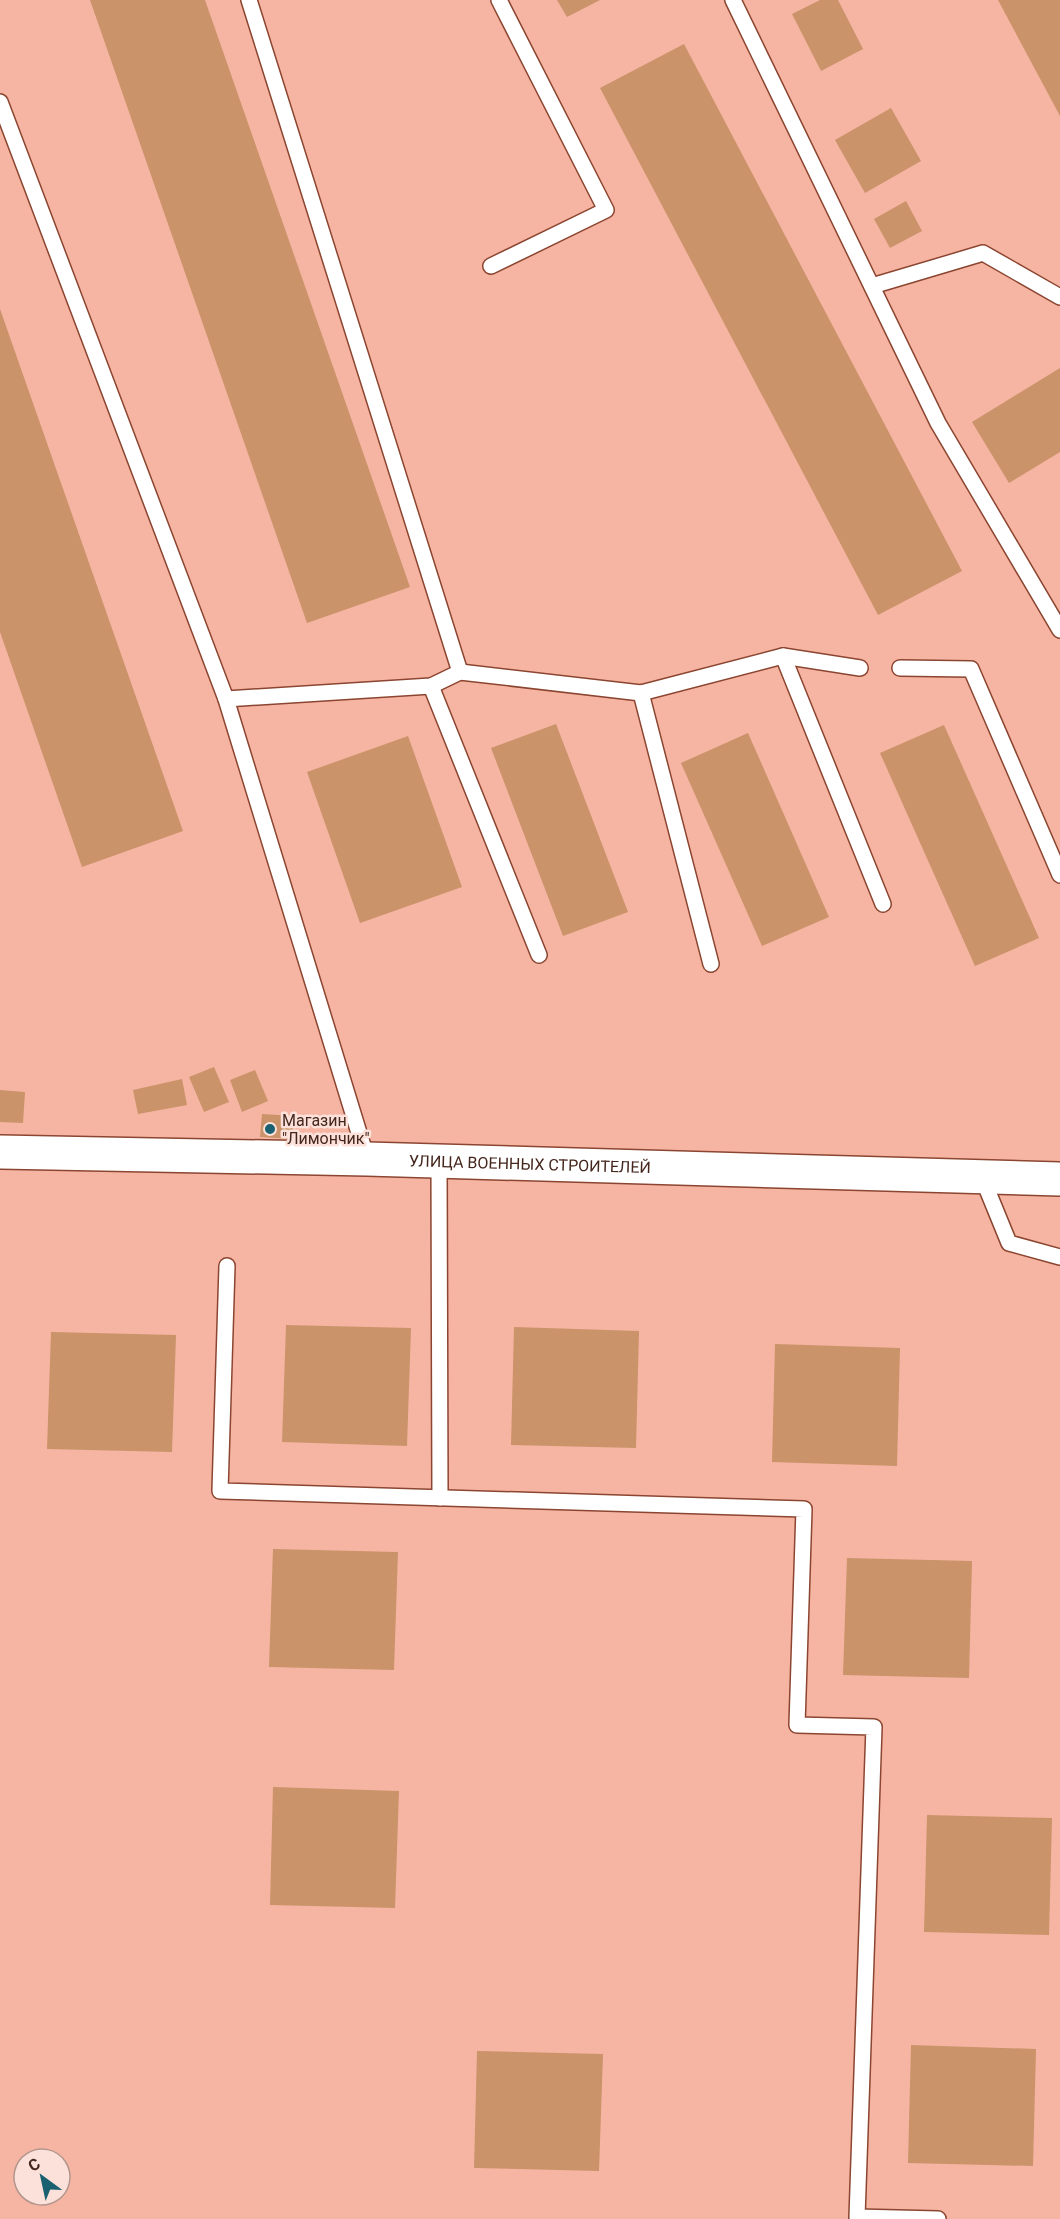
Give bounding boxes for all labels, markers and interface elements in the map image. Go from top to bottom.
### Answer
place label: Магазин "Лимончик" [282,1111,370,1148]
marker: Магазин "Лимончик" [263,1122,277,1136]
street label: УЛИЦА ВОЕННЫХ СТРОИТЕЛЕЙ [409,1151,651,1177]
north arrow [12,2147,72,2207]
text: С [25,2154,44,2176]

